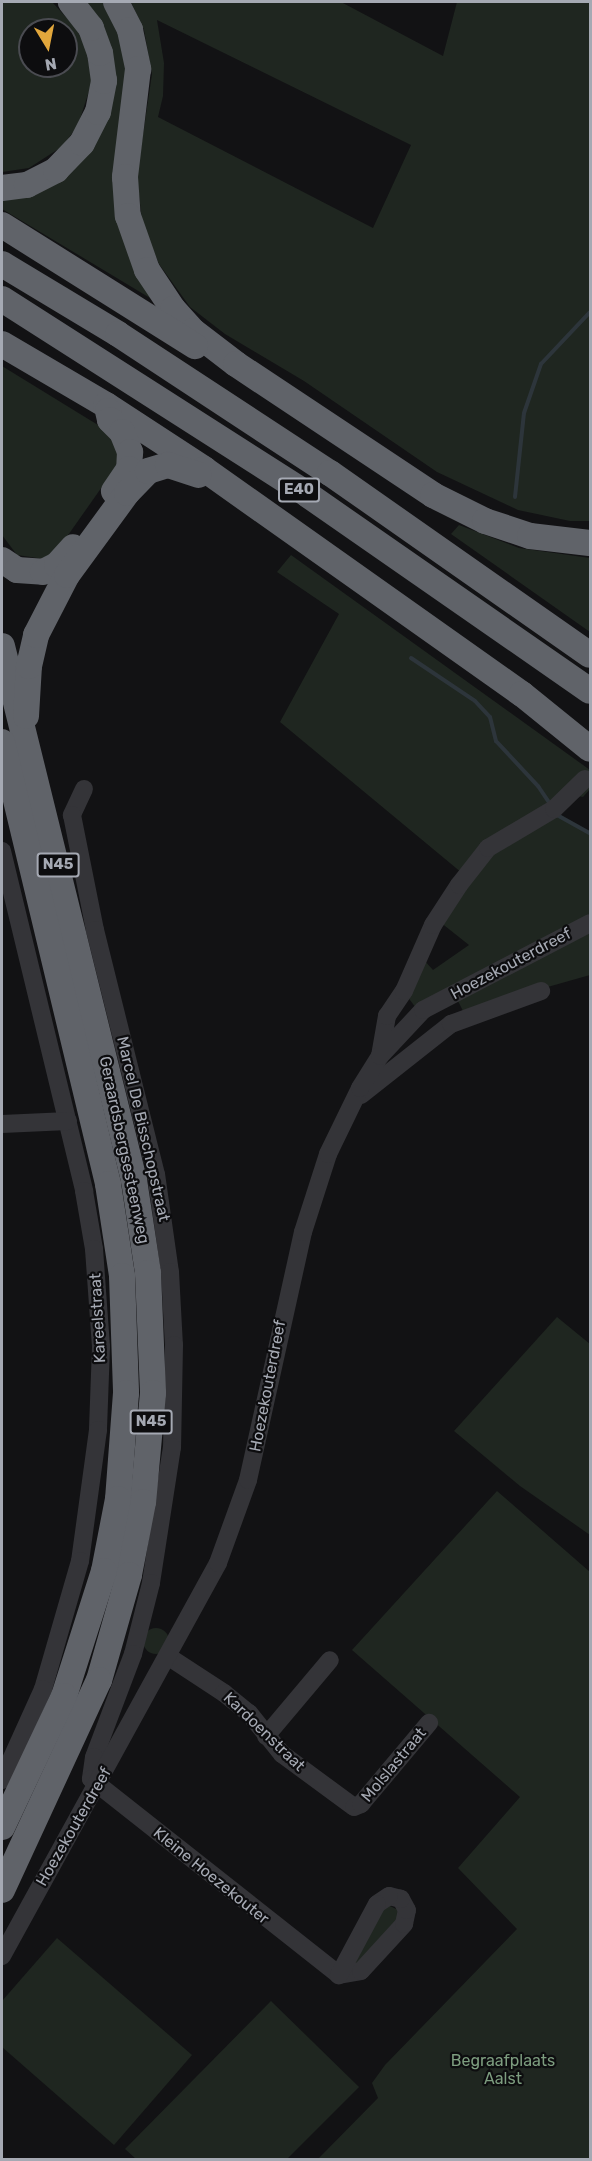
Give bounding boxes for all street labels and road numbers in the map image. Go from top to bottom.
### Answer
road number: E40 [278,478,320,502]
road number: N45 [36,853,80,877]
street label: Hoezekouterdreef [447,924,575,1004]
street label: Marcel De Bisschopstraat [112,1035,174,1223]
street label: Geraardsbergsesteenweg [95,1055,153,1245]
street label: Kareelstraat [86,1272,110,1364]
street label: Hoezekouterdreef [246,1318,290,1454]
road number: N45 [128,1410,174,1434]
street label: Kardoenstraat [219,1688,309,1776]
street label: Molslastraat [357,1724,431,1806]
street label: Hoezekouterdreef [32,1764,116,1890]
street label: Kleine Hoezekouter [149,1823,273,1929]

